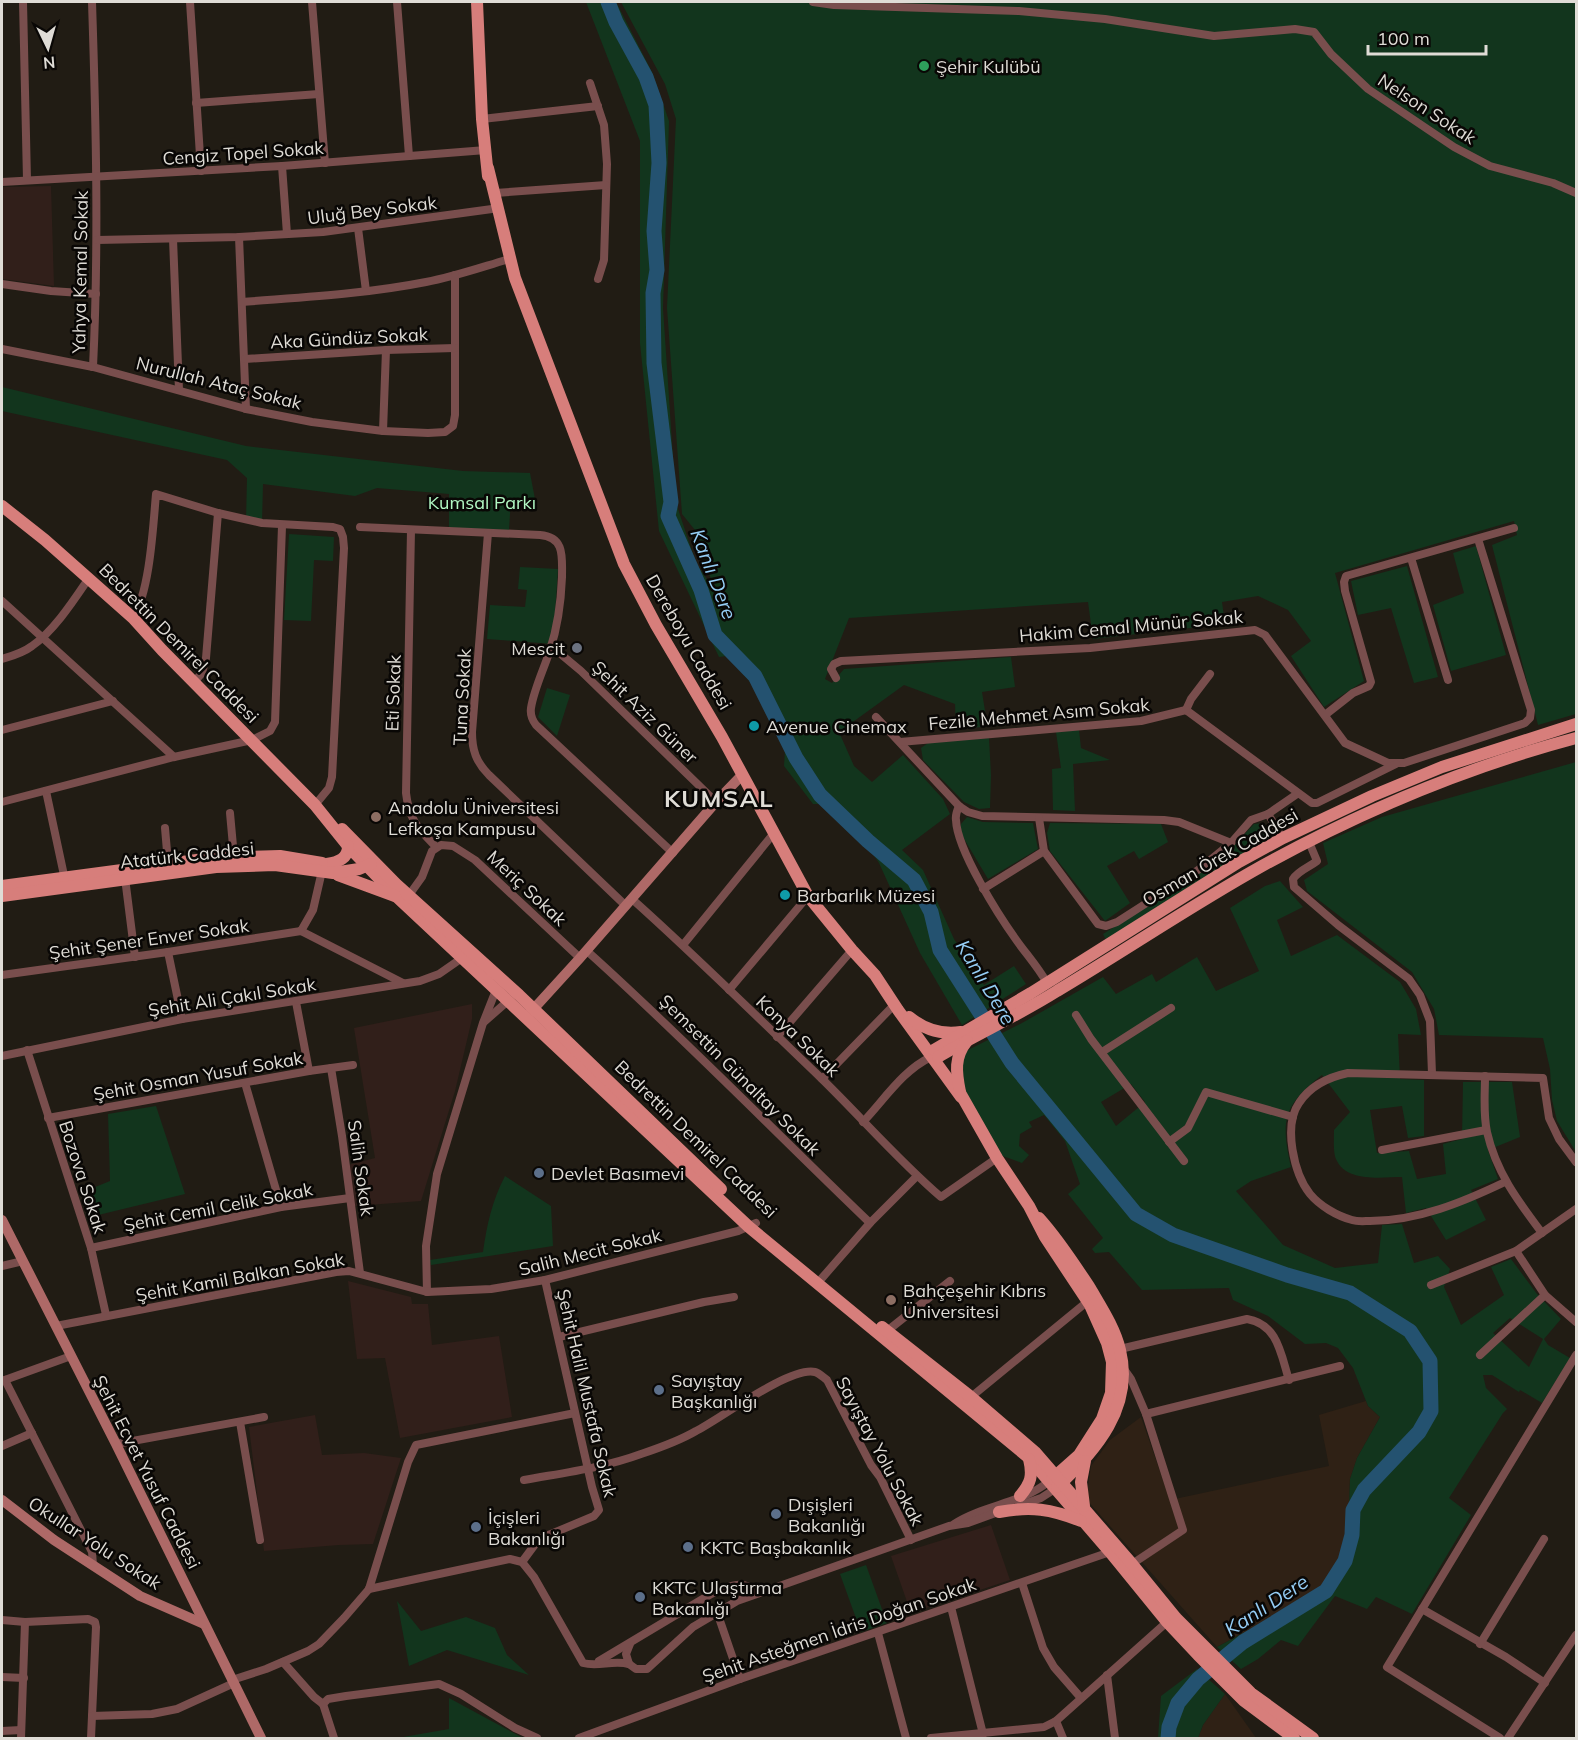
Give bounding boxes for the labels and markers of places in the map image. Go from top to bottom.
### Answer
place label: Şehir Kulübü [936,55,1041,78]
marker: Şehir Kulübü [917,59,931,73]
place label: Mescit [511,637,565,660]
marker: Mescit [570,641,584,655]
place label: Avenue Cinemax [766,715,907,738]
marker: Avenue Cinemax [747,719,761,733]
place label: Anadolu Üniversitesi Lefkoşa Kampusu [388,796,559,840]
marker: Anadolu Üniversitesi Lefkoşa Kampusu [369,810,383,824]
place label: Barbarlık Müzesi [797,884,935,907]
marker: Barbarlık Müzesi [778,888,792,902]
place label: Devlet Basımevi [551,1162,684,1185]
marker: Devlet Basımevi [532,1166,546,1180]
place label: Bahçeşehir Kıbrıs Üniversitesi [903,1279,1046,1323]
marker: Bahçeşehir Kıbrıs Üniversitesi [884,1293,898,1307]
place label: Sayıştay Başkanlığı [671,1369,757,1413]
marker: Sayıştay Başkanlığı [652,1383,666,1397]
place label: Dışişleri Bakanlığı [788,1493,865,1537]
place label: İçişleri Bakanlığı [488,1506,565,1550]
marker: Dışişleri Bakanlığı [769,1507,783,1521]
marker: İçişleri Bakanlığı [469,1520,483,1534]
place label: KKTC Başbakanlık [700,1536,852,1559]
marker: KKTC Başbakanlık [681,1540,695,1554]
place label: KKTC Ulaştırma Bakanlığı [652,1576,782,1620]
marker: KKTC Ulaştırma Bakanlığı [633,1590,647,1604]

